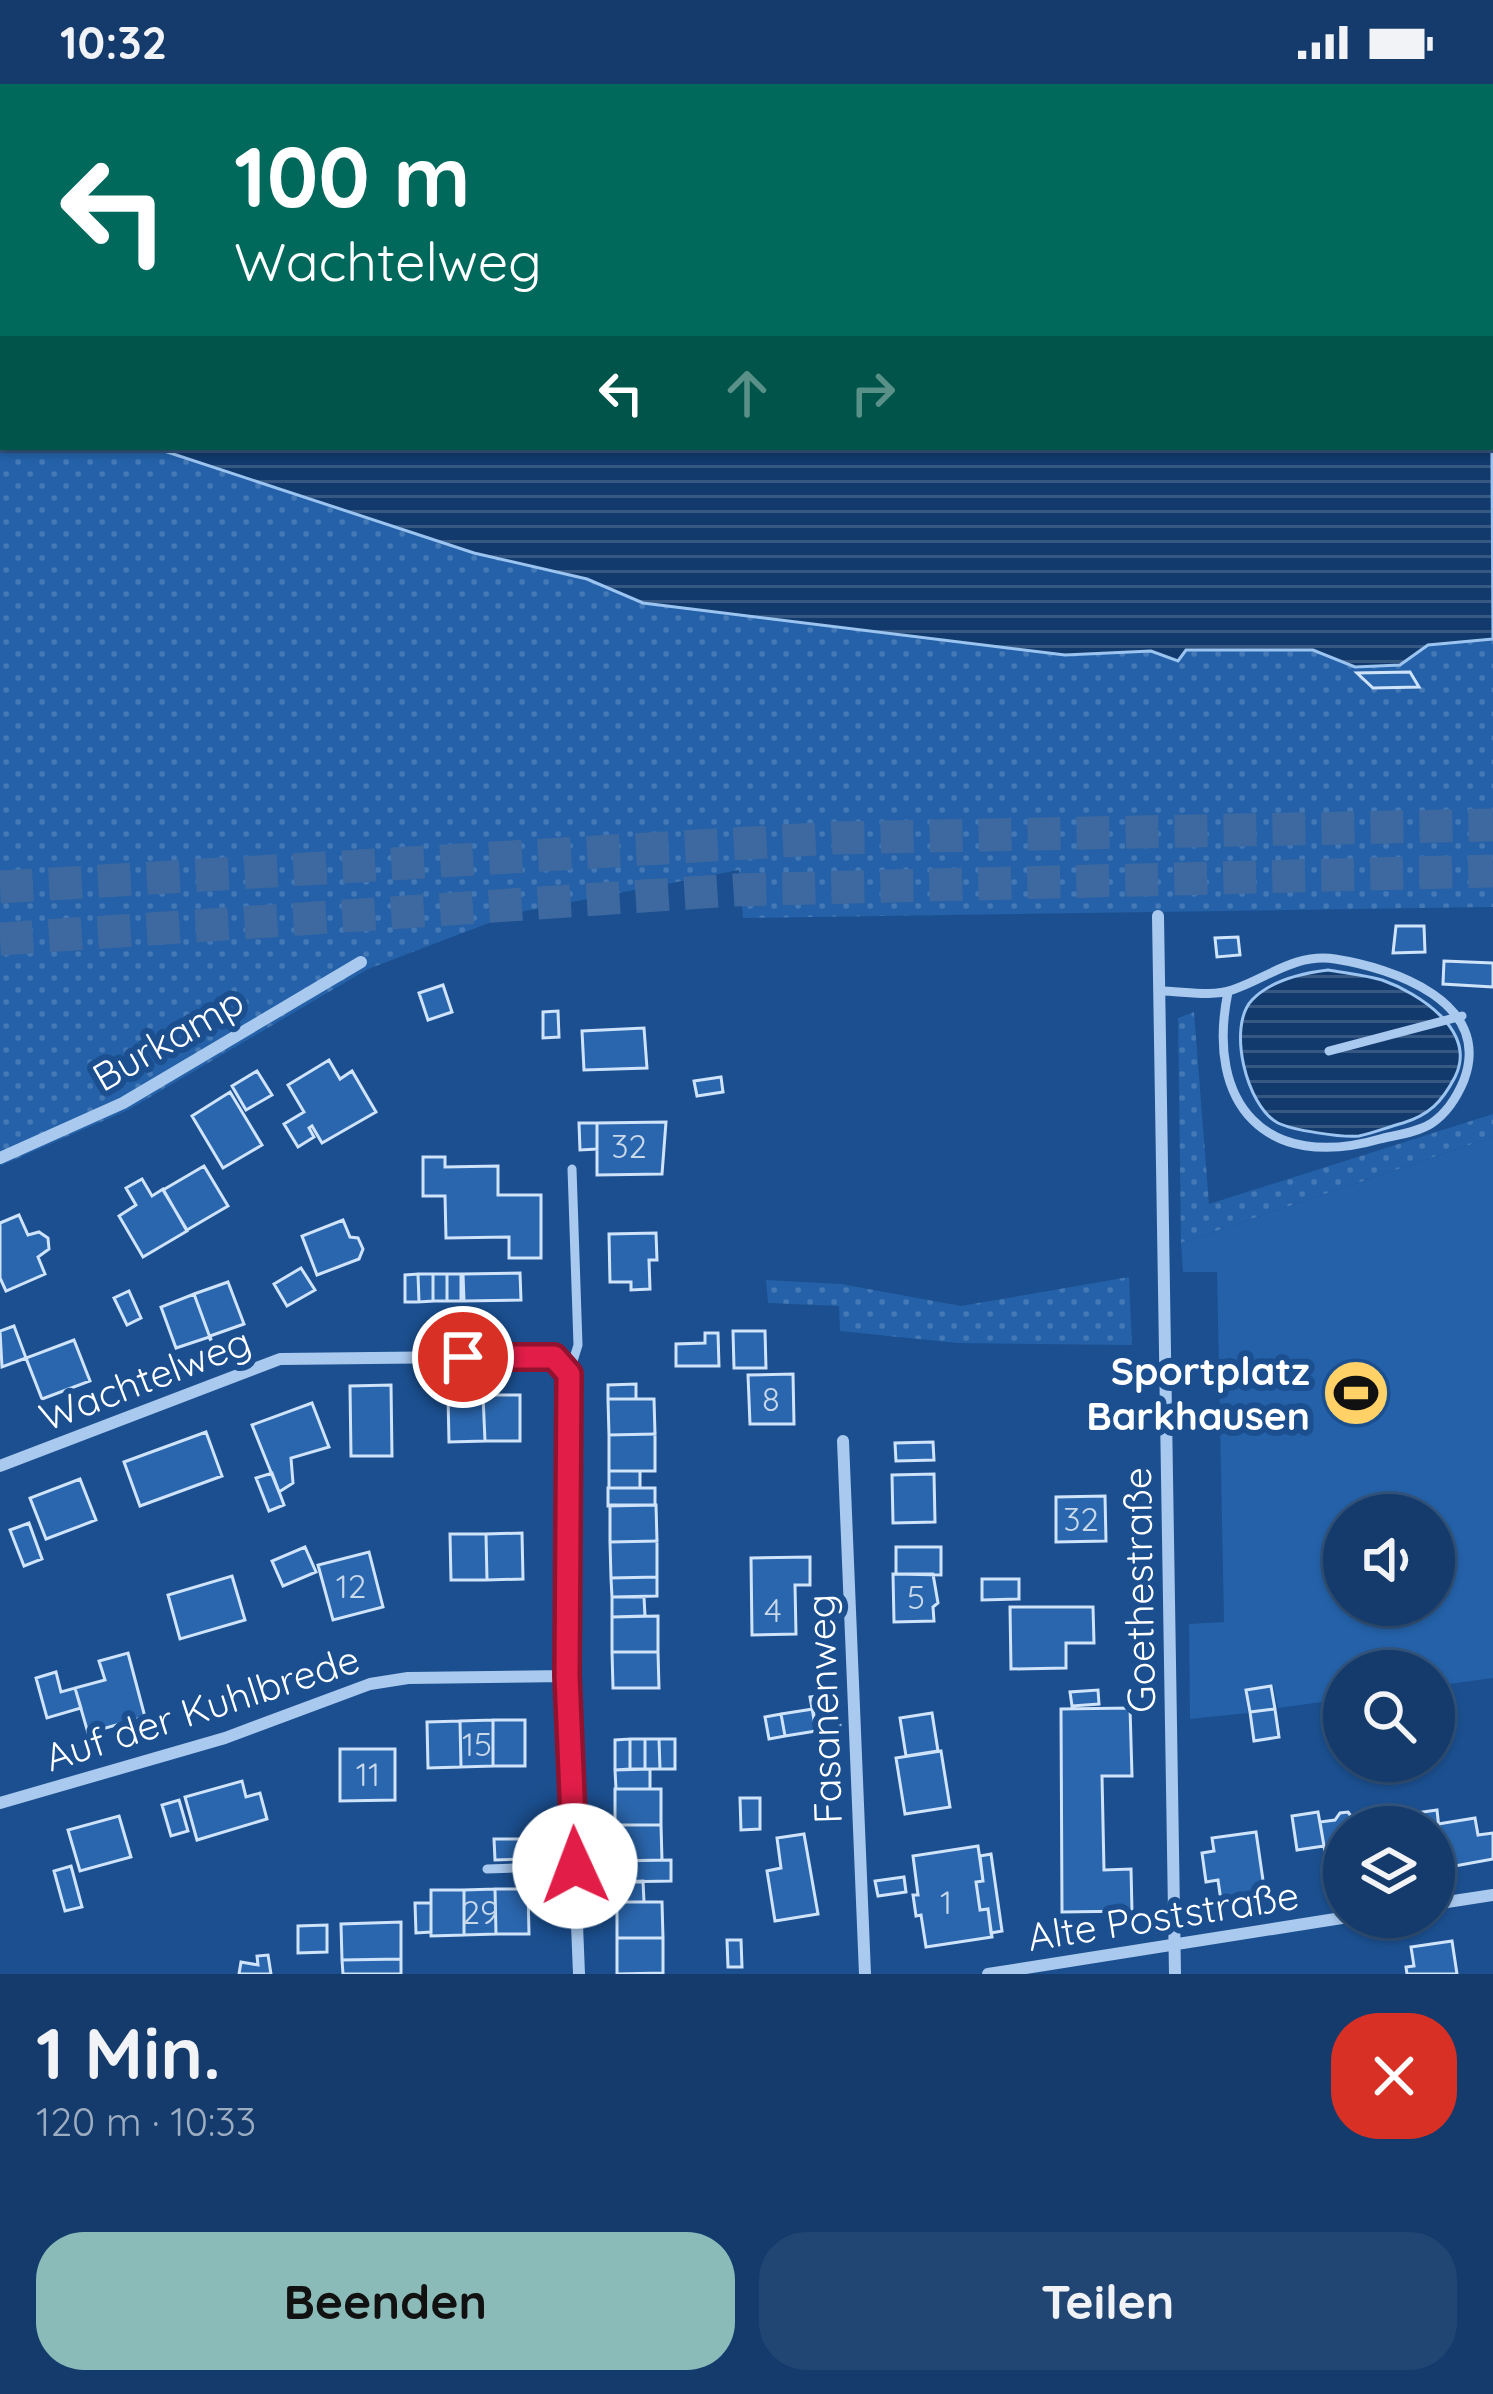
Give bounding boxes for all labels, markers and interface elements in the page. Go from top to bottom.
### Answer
text: 10:32 [60,14,167,70]
text: 100 m [234,123,471,228]
icon: left [36,132,192,288]
text: Wachtelweg [234,227,542,295]
icon: left [588,360,654,426]
icon: ahead [714,360,780,426]
icon: right [840,360,906,426]
street label: Burkamp [84,976,252,1101]
house number: 32 [611,1125,647,1166]
pin [412,1306,514,1408]
street label: Wachtelweg [32,1316,257,1441]
icon: arrive [430,1324,496,1390]
place label: Sportplatz Barkhausen [1086,1346,1310,1440]
sports icon: Sportplatz Barkhausen [1321,1358,1391,1428]
house number: 8 [762,1378,780,1419]
street label: Goethestraße [1112,1467,1165,1713]
map controls [1323,1494,1455,1938]
button: sound [1323,1494,1455,1626]
house number: 32 [1063,1498,1099,1539]
house number: 12 [336,1565,366,1606]
house number: 5 [907,1576,925,1617]
house number: 4 [764,1589,782,1630]
street label: Fasanenweg [795,1593,852,1825]
street label: Auf der Kuhlbrede [38,1634,365,1781]
button: search [1323,1650,1455,1782]
house number: 15 [462,1723,492,1764]
house number: 11 [356,1753,380,1794]
position arrow [512,1803,638,1929]
button: layers [1323,1806,1455,1938]
street label: Alte Poststraße [1024,1870,1302,1961]
house number: 1 [940,1881,952,1922]
house number: 29 [462,1891,498,1932]
text: 1 Min. [36,2007,221,2097]
button: close [1331,2013,1457,2139]
text: 120 m · 10:33 [36,2097,256,2146]
button: Beenden [36,2232,735,2370]
button: Teilen [759,2232,1457,2370]

